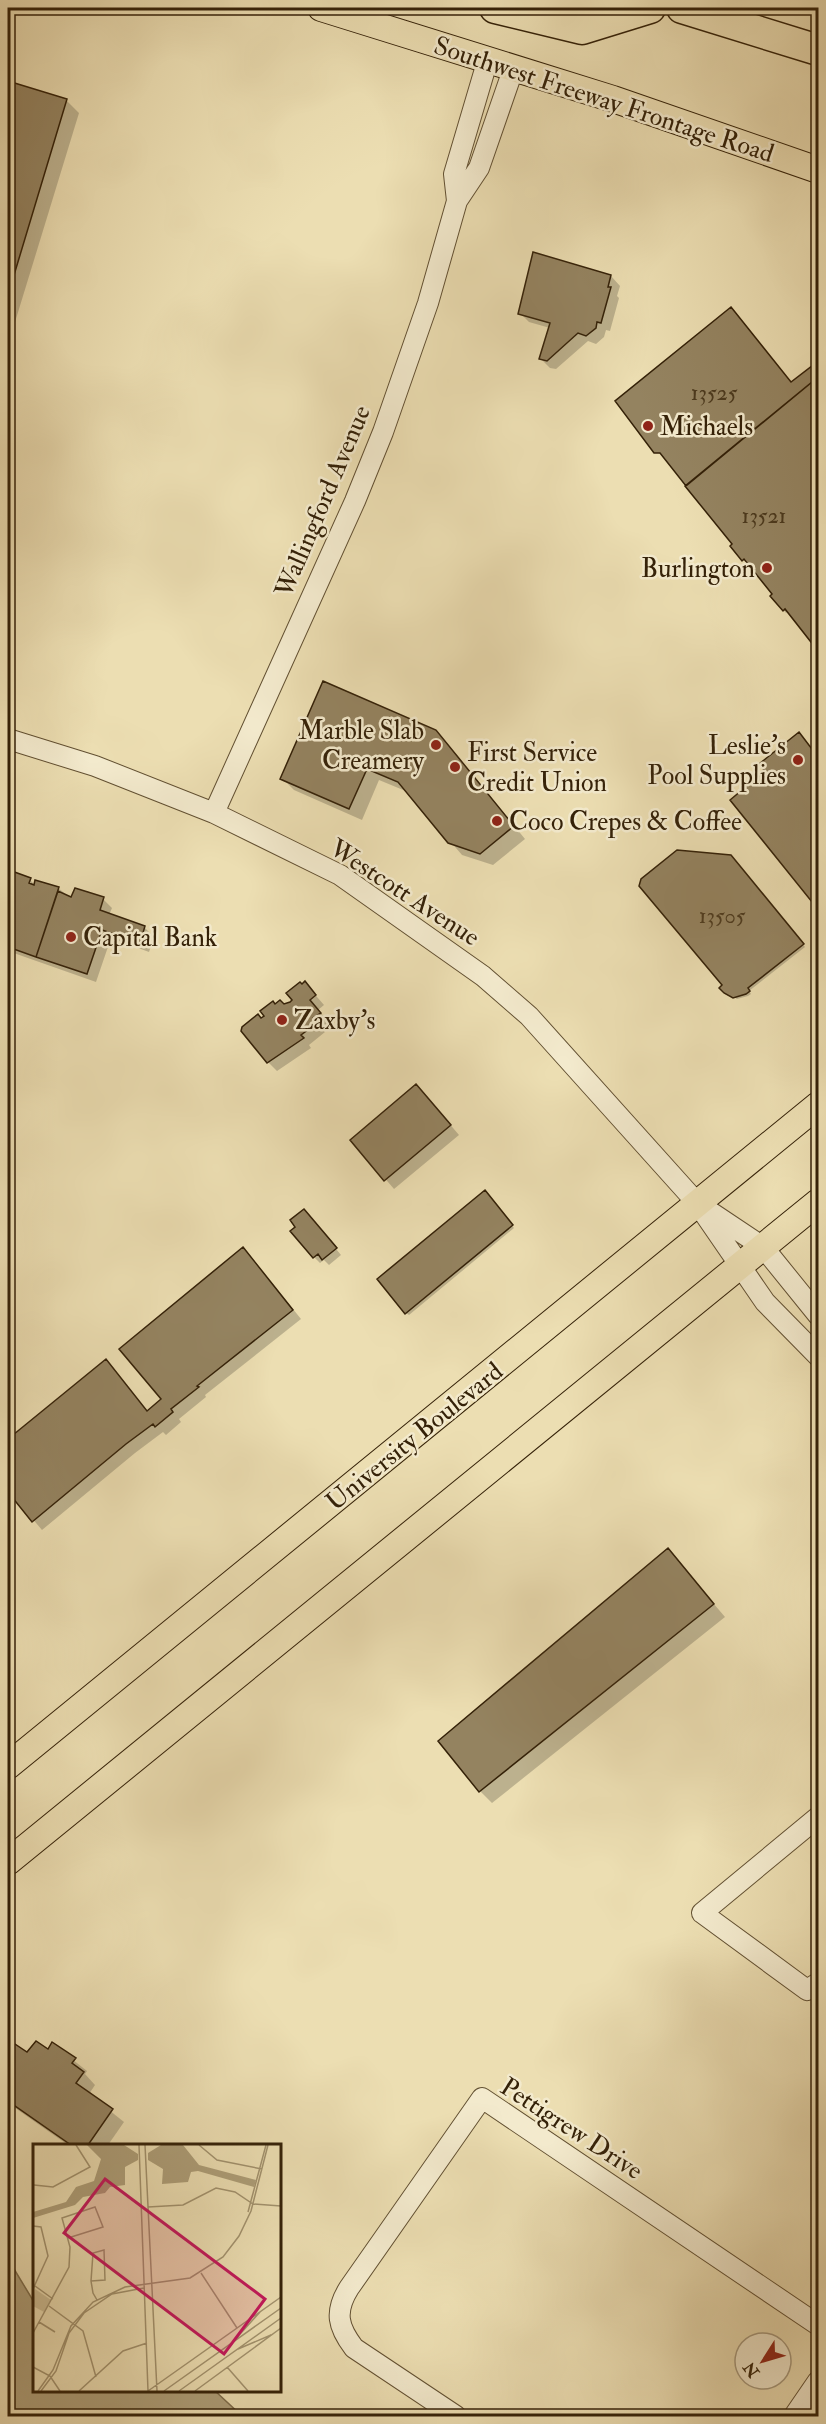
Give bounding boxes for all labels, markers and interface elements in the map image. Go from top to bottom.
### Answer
street label: Southwest Freeway Frontage Road [430,30,778,170]
house number: 13525 [691,379,738,407]
street label: Wallingford Avenue [268,401,378,603]
place label: Michaels [660,411,753,443]
marker: Michaels [641,419,655,433]
house number: 13521 [742,502,786,530]
place label: Burlington [641,553,755,585]
marker: Burlington [760,561,774,575]
place label: Marble Slab Creamery [299,715,425,777]
place label: Leslie's Pool Supplies [647,730,786,793]
place label: First Service Credit Union [467,737,607,799]
marker: Marble Slab Creamery [429,738,443,752]
marker: Leslie's Pool Supplies [791,753,805,767]
marker: First Service Credit Union [448,760,462,774]
place label: Coco Crepes & Coffee [509,806,742,839]
marker: Coco Crepes & Coffee [490,814,504,828]
street label: Westcott Avenue [322,832,486,953]
house number: 13505 [699,902,746,930]
place label: Capital Bank [83,922,218,955]
marker: Capital Bank [64,930,78,944]
place label: Zaxby's [294,1005,376,1037]
marker: Zaxby's [275,1013,289,1027]
street label: University Boulevard [320,1355,510,1518]
street label: Pettigrew Drive [494,2071,649,2187]
inset map [33,2144,280,2391]
north arrow [733,2331,793,2391]
text: N [739,2357,765,2382]

